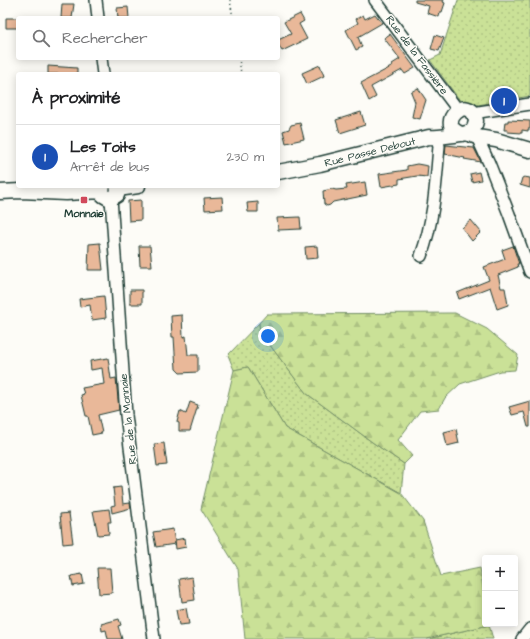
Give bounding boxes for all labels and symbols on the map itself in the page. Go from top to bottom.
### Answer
street label: Rue de la Fassière [382,12,452,98]
pin: 1 [491,86,517,116]
street label: Rue Passe Debout [323,133,418,171]
marker: Monnaie [79,195,89,205]
place label: Monnaie [64,206,104,221]
your location [258,326,278,346]
street label: Rue de la Monnaie [116,373,140,465]

